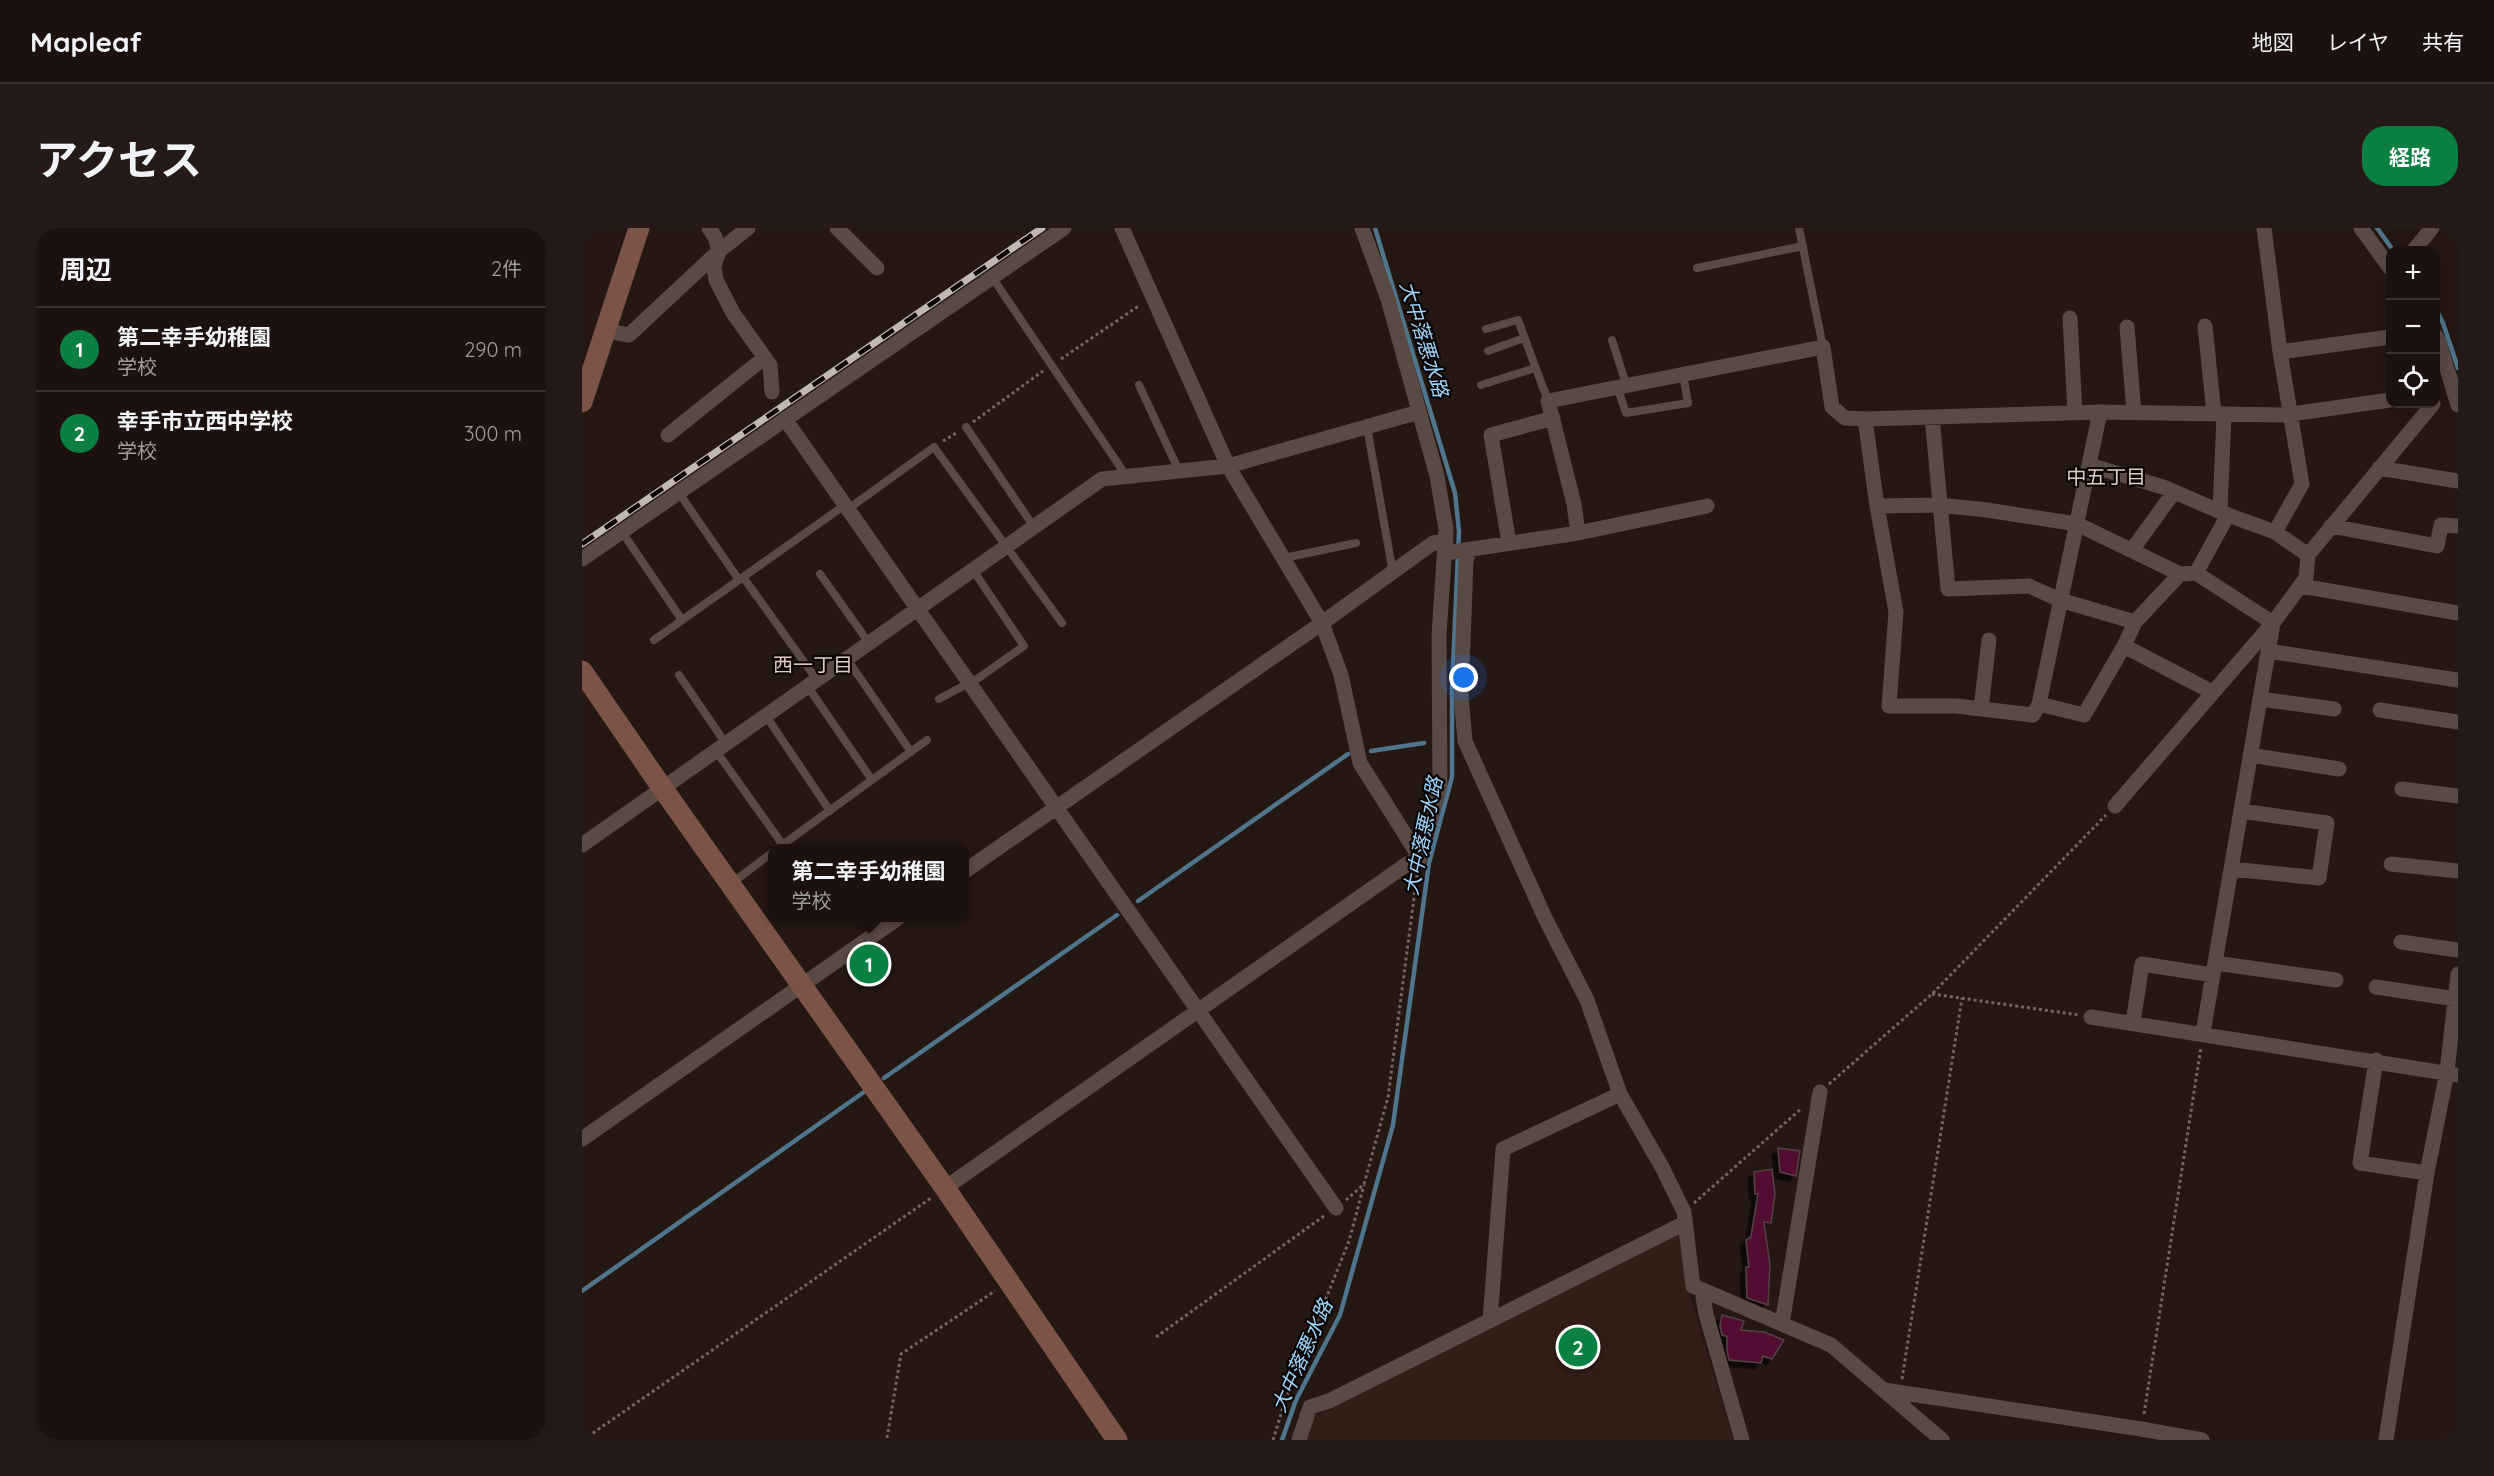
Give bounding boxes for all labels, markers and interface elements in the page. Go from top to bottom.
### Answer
text: Mapleaf [30,24,142,59]
text: 地図 [2252,29,2294,55]
text: レイヤ [2327,29,2389,55]
text: 共有 [2422,29,2464,55]
button: 経路 [2362,126,2458,186]
text: アクセス [36,133,202,186]
map controls [2386,246,2440,408]
button: + [2386,246,2440,300]
text: 周辺 [60,253,112,286]
text: 2件 [491,256,522,281]
water label: 大中落悪水路 [1395,278,1455,402]
button: − [2386,300,2440,354]
text: 第二幸手幼稚園 [117,323,271,351]
text: 1 [76,337,83,362]
text: 290 m [464,337,522,362]
text: 学校 [117,354,157,379]
button: locate [2386,354,2440,408]
text: 幸手市立西中学校 [117,407,293,435]
text: 2 [74,421,85,446]
text: 300 m [464,421,522,446]
text: 学校 [117,438,157,463]
district label: 中五丁目 [2066,464,2146,489]
district label: 西一丁目 [773,652,853,677]
your location [1449,663,1478,692]
water label: 大中落悪水路 [1398,773,1448,897]
popup [768,844,969,922]
text: 第二幸手幼稚園 [791,857,946,885]
text: 学校 [791,888,831,913]
pin: 1 [850,942,888,986]
water label: 大中落悪水路 [1266,1294,1338,1416]
pin: 2 [1558,1324,1598,1370]

